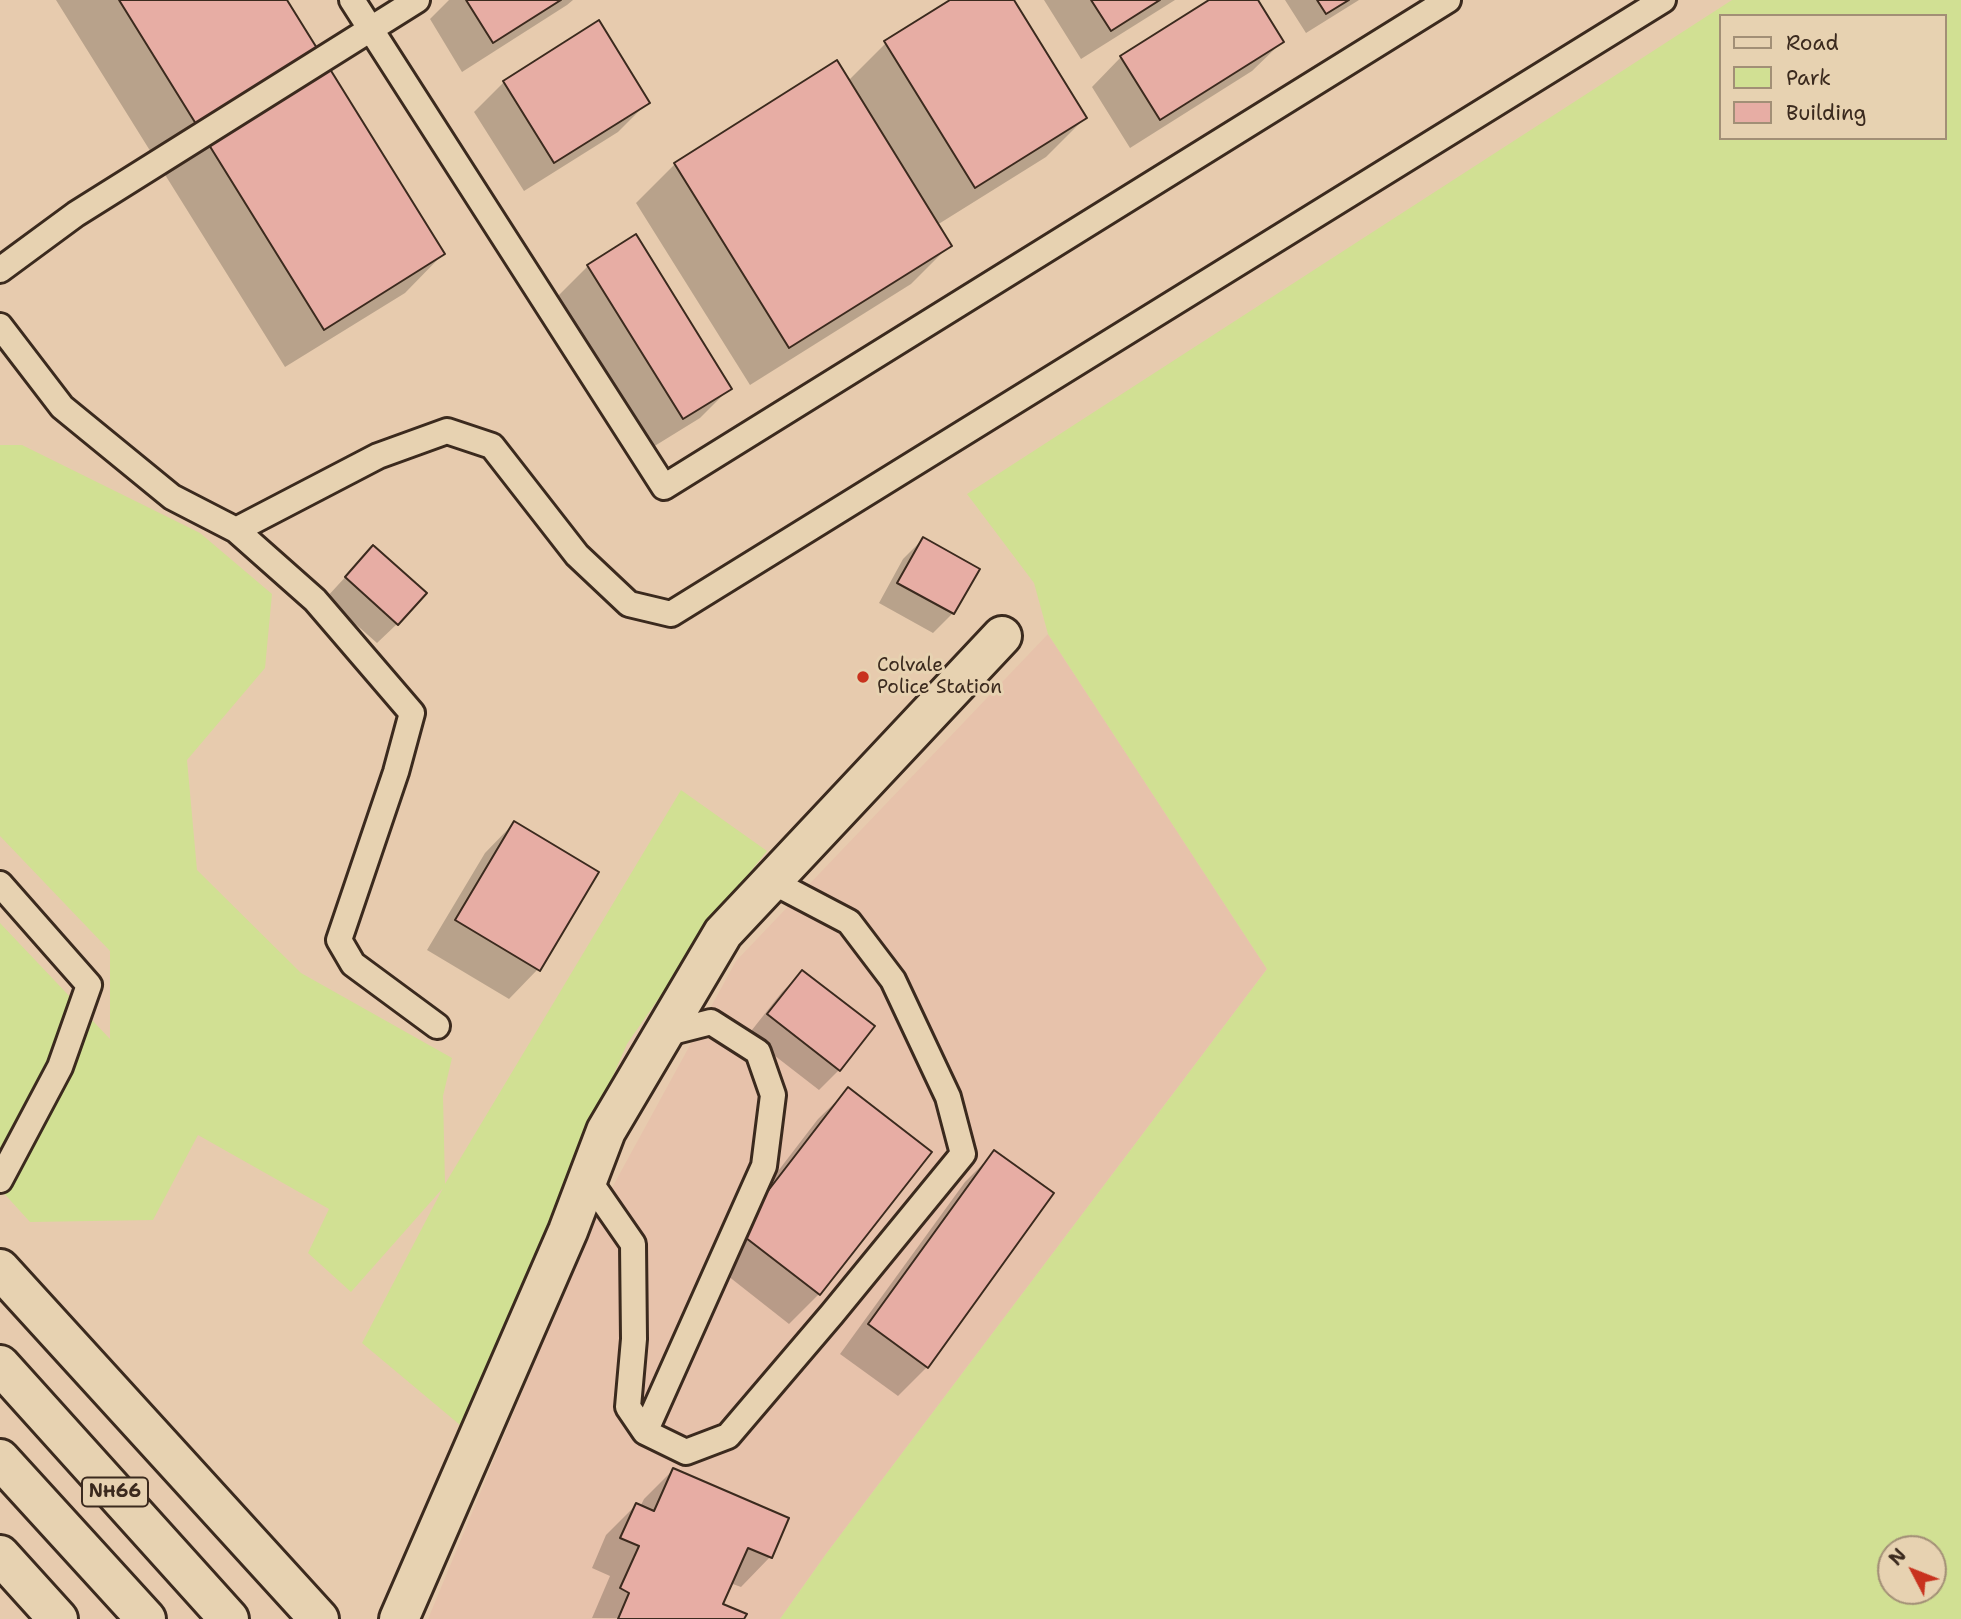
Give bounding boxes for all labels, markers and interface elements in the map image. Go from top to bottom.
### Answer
legend [1720,14,1947,140]
text: Road [1786,29,1839,57]
text: Park [1786,64,1831,92]
text: Building [1786,99,1866,127]
place label: Colvale Police Station [877,655,1002,699]
marker: Colvale Police Station [855,669,871,685]
road number: NH66 [82,1478,148,1506]
north arrow [1877,1535,1947,1605]
text: N [1883,1543,1912,1571]

